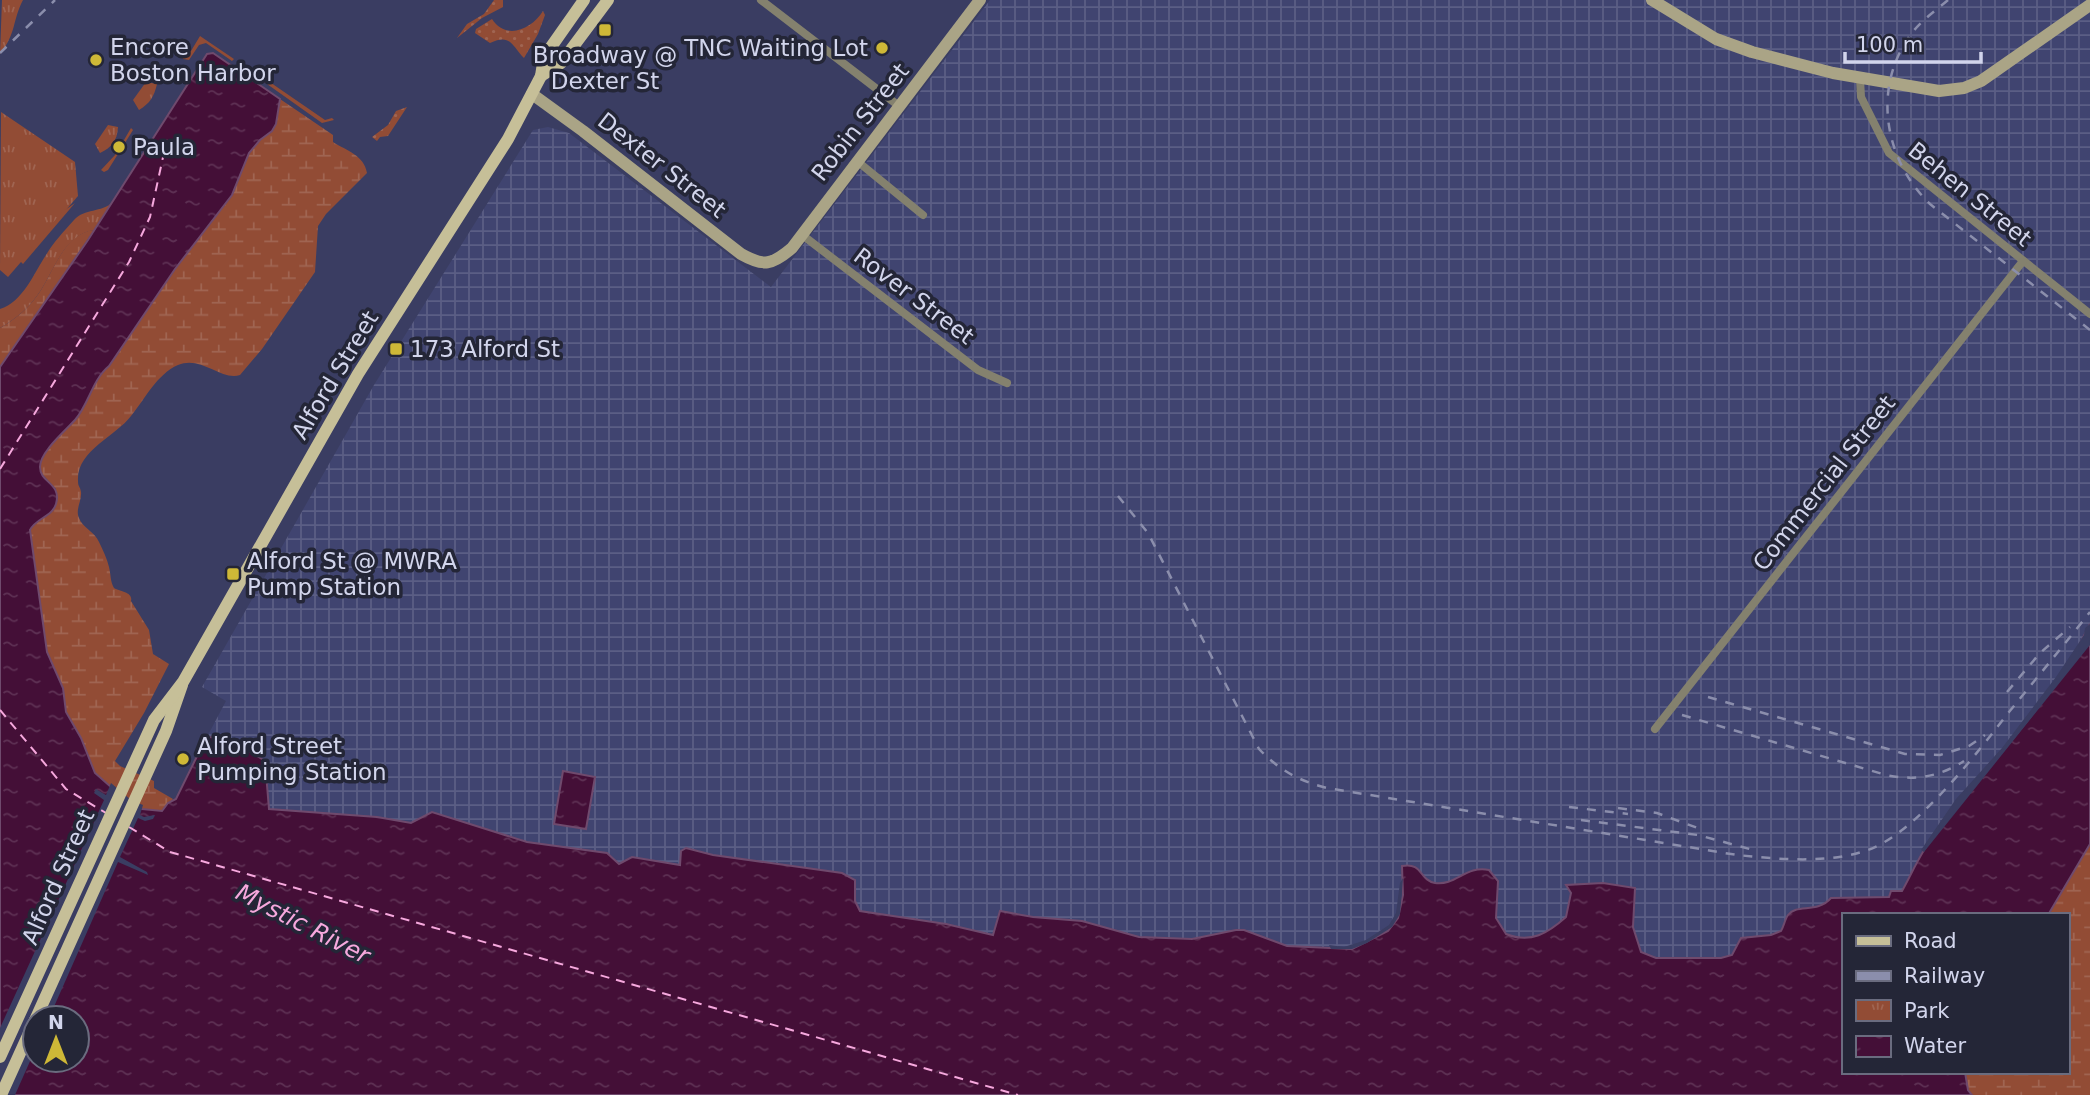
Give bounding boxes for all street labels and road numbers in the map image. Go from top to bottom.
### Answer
street label: Robin Street [806,58,914,186]
street label: Dexter Street [593,107,731,223]
street label: Behen Street [1903,137,2037,251]
street label: Rover Street [849,242,979,350]
street label: Alford Street [286,306,384,444]
street label: Commercial Street [1748,390,1900,576]
street label: Alford Street [17,805,99,949]

